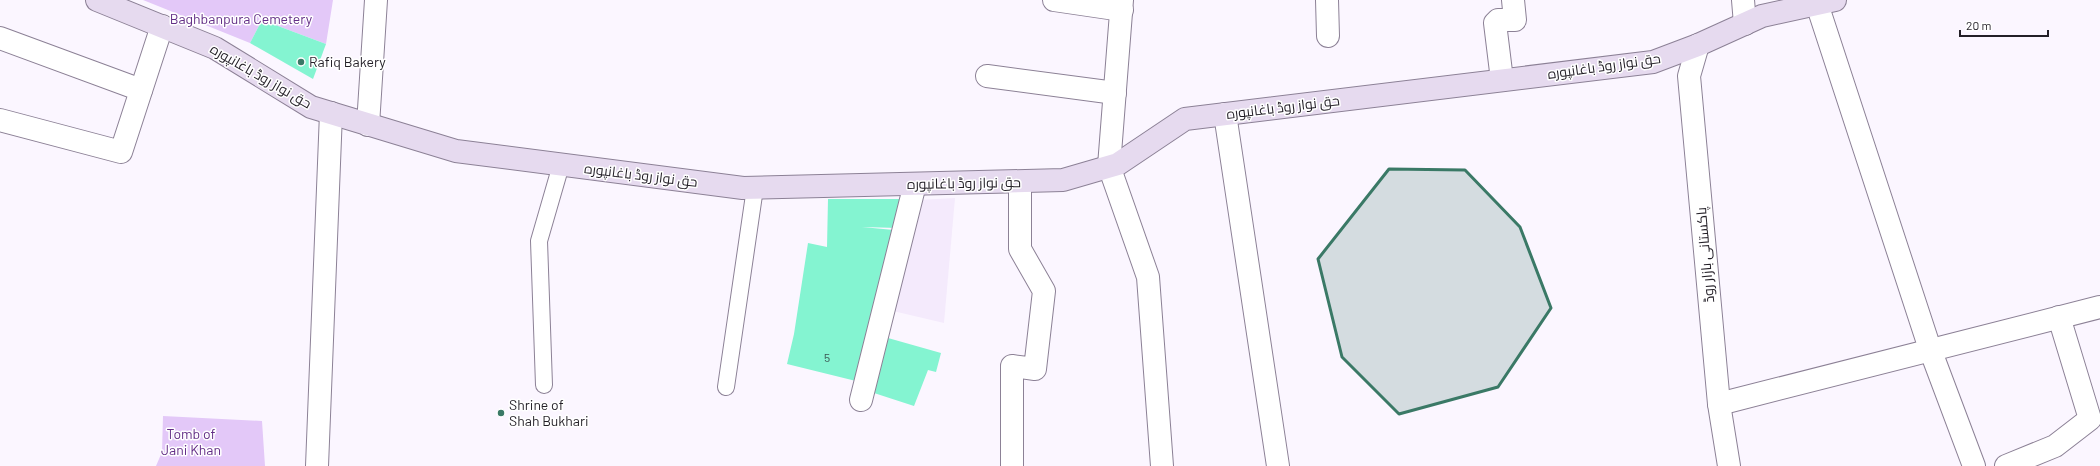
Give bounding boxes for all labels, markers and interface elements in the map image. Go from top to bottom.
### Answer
park label: Baghbanpura Cemetery [170,10,313,27]
scale bar [1960,12,2048,38]
text: 20 m [1966,18,1992,32]
street label: حق نواز روڈ باغانپورہ [207,40,315,113]
street label: حق نواز روڈ باغانپورہ [1546,49,1662,84]
place label: Rafiq Bakery [309,53,386,70]
marker: Rafiq Bakery [296,57,306,67]
street label: حق نواز روڈ باغانپورہ [1225,91,1341,124]
street label: حق نواز روڈ باغانپورہ [583,159,699,192]
street label: حق نواز روڈ باغانپورہ [907,173,1021,194]
street label: پاکستانی بازار روڈ [1692,206,1719,303]
house number: 5 [824,350,830,364]
place label: Shrine of Shah Bukhari [509,396,589,429]
marker: Shrine of Shah Bukhari [496,408,506,418]
park label: Tomb of Jani Khan [161,425,221,458]

